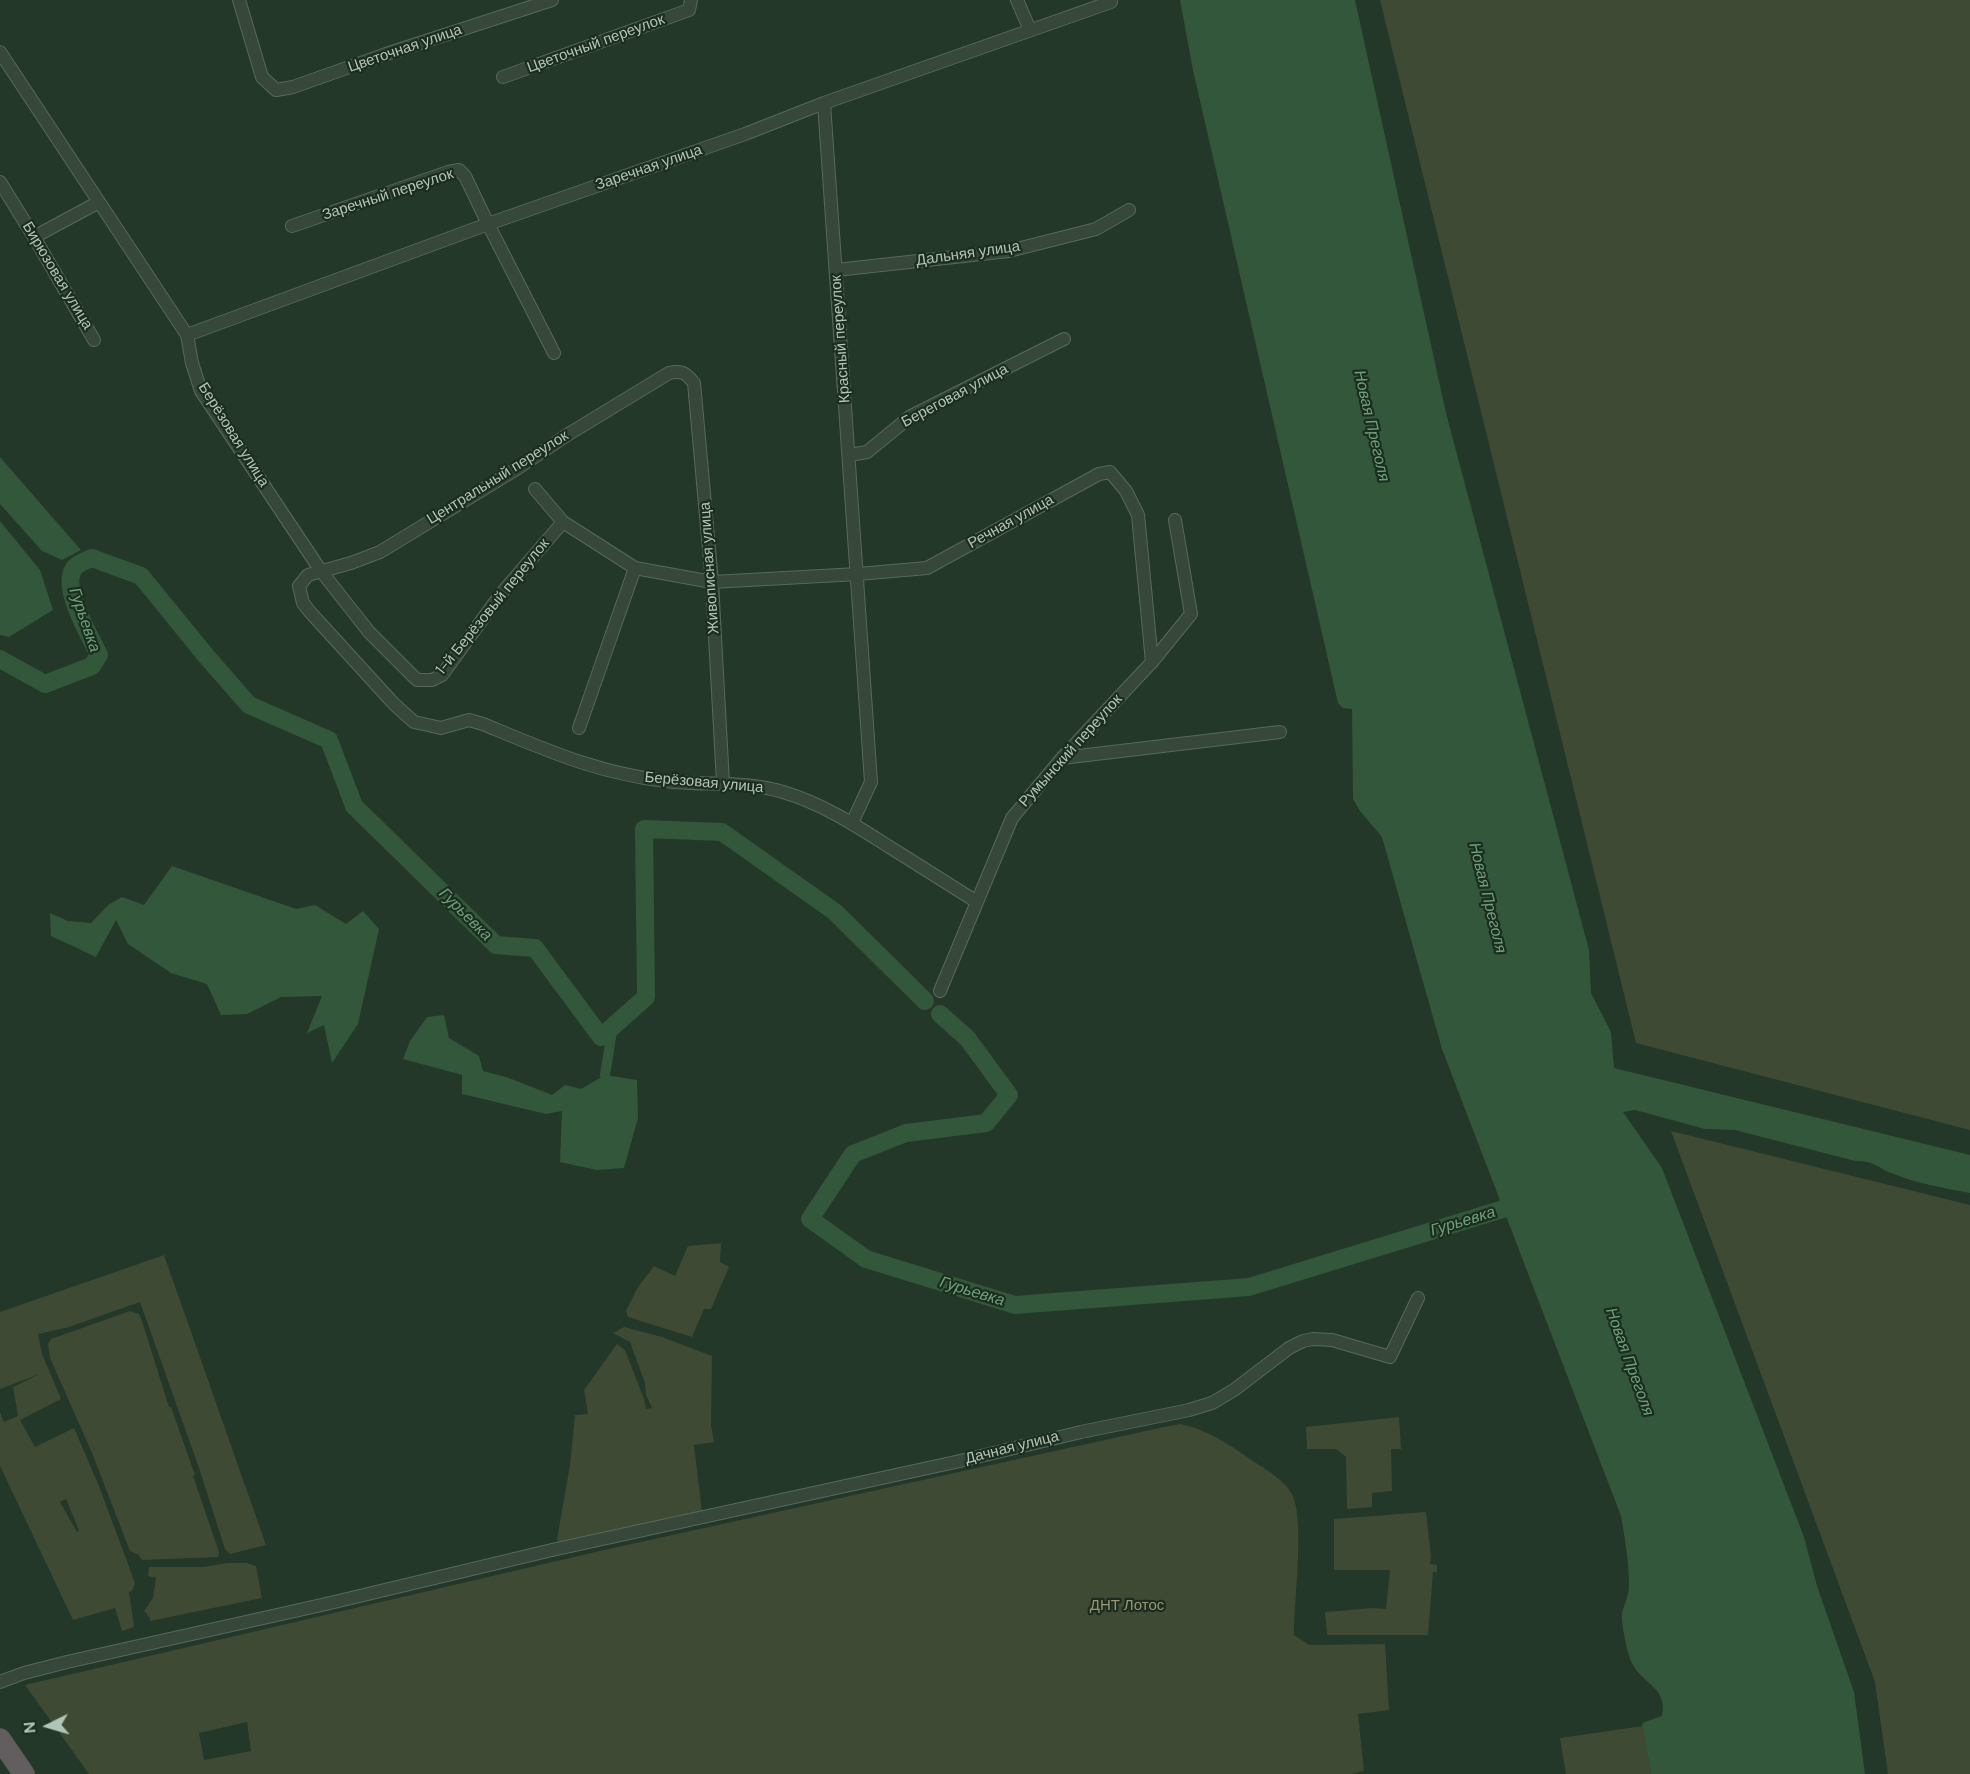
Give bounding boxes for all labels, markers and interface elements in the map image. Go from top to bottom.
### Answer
street label: Цветочный переулок [525,11,667,77]
street label: Цветочная улица [346,21,464,77]
street label: Заречная улица [593,141,705,195]
street label: Заречный переулок [320,165,456,225]
street label: Бирюзовая улица [18,219,96,333]
street label: Дальняя улица [915,238,1021,270]
street label: Красный переулок [828,274,854,404]
street label: Береговая улица [899,360,1011,432]
water label: Новая Преголя [1349,368,1393,484]
street label: Берёзовая улица [194,380,272,490]
street label: Центральный переулок [424,427,572,529]
street label: Речная улица [965,491,1057,553]
street label: Живописная улица [696,501,724,635]
street label: 1-й Берёзовый переулок [432,535,554,679]
water label: Гурьевка [64,585,104,655]
street label: Румынский переулок [1016,691,1126,811]
street label: Берёзовая улица [644,769,764,797]
water label: Новая Преголя [1464,841,1510,955]
water label: Гурьевка [435,885,495,945]
water label: Гурьевка [1428,1203,1498,1241]
water label: Гурьевка [937,1273,1007,1311]
water label: Новая Преголя [1601,1305,1657,1419]
street label: Дачная улица [963,1428,1061,1468]
park label: ДНТ Лотос [1090,1597,1164,1615]
north arrow [18,1696,78,1756]
text: N [19,1721,41,1734]

